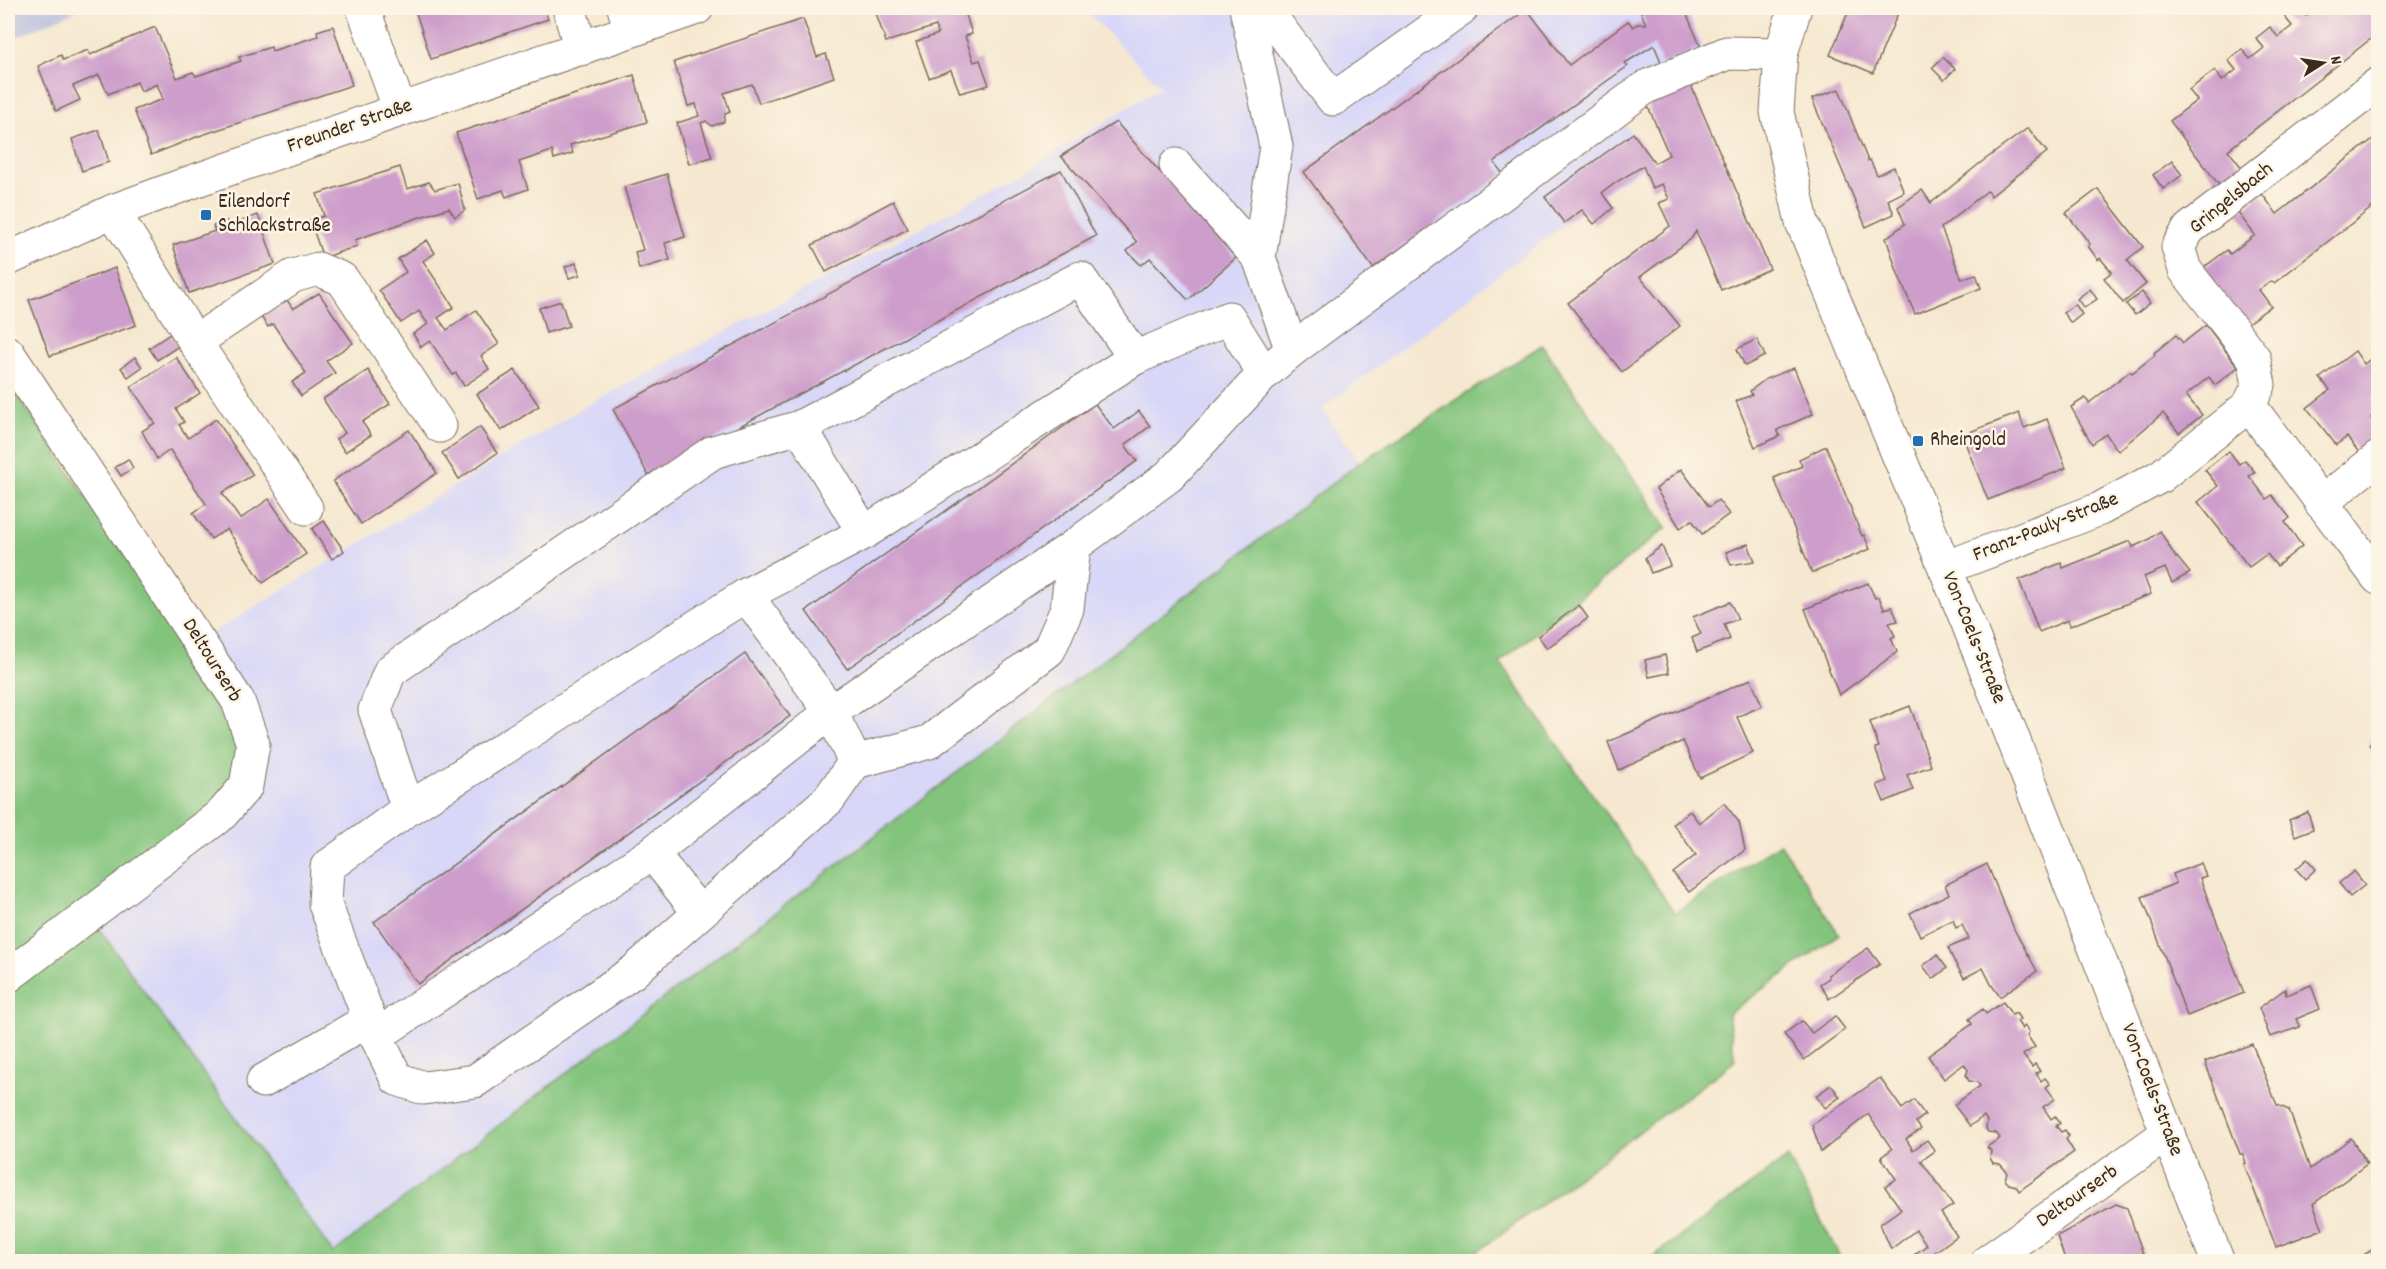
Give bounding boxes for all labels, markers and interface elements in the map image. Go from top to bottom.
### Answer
north arrow [2293,33,2353,93]
text: N [2323,54,2347,67]
street label: Freunder Straße [283,92,417,162]
street label: Gringelsbach [2183,155,2281,243]
place label: Eilendorf Schlackstraße [218,188,331,242]
marker: Eilendorf Schlackstraße [199,208,213,222]
place label: Rheingold [1930,426,2006,456]
marker: Rheingold [1911,434,1925,448]
street label: Franz-Pauly-Straße [1969,485,2123,571]
street label: Von-Coels-Straße [1933,567,2013,709]
street label: Deltourserb [173,613,249,709]
street label: Von-Coels-Straße [2112,1019,2190,1161]
street label: Deltourserb [2031,1158,2125,1236]

